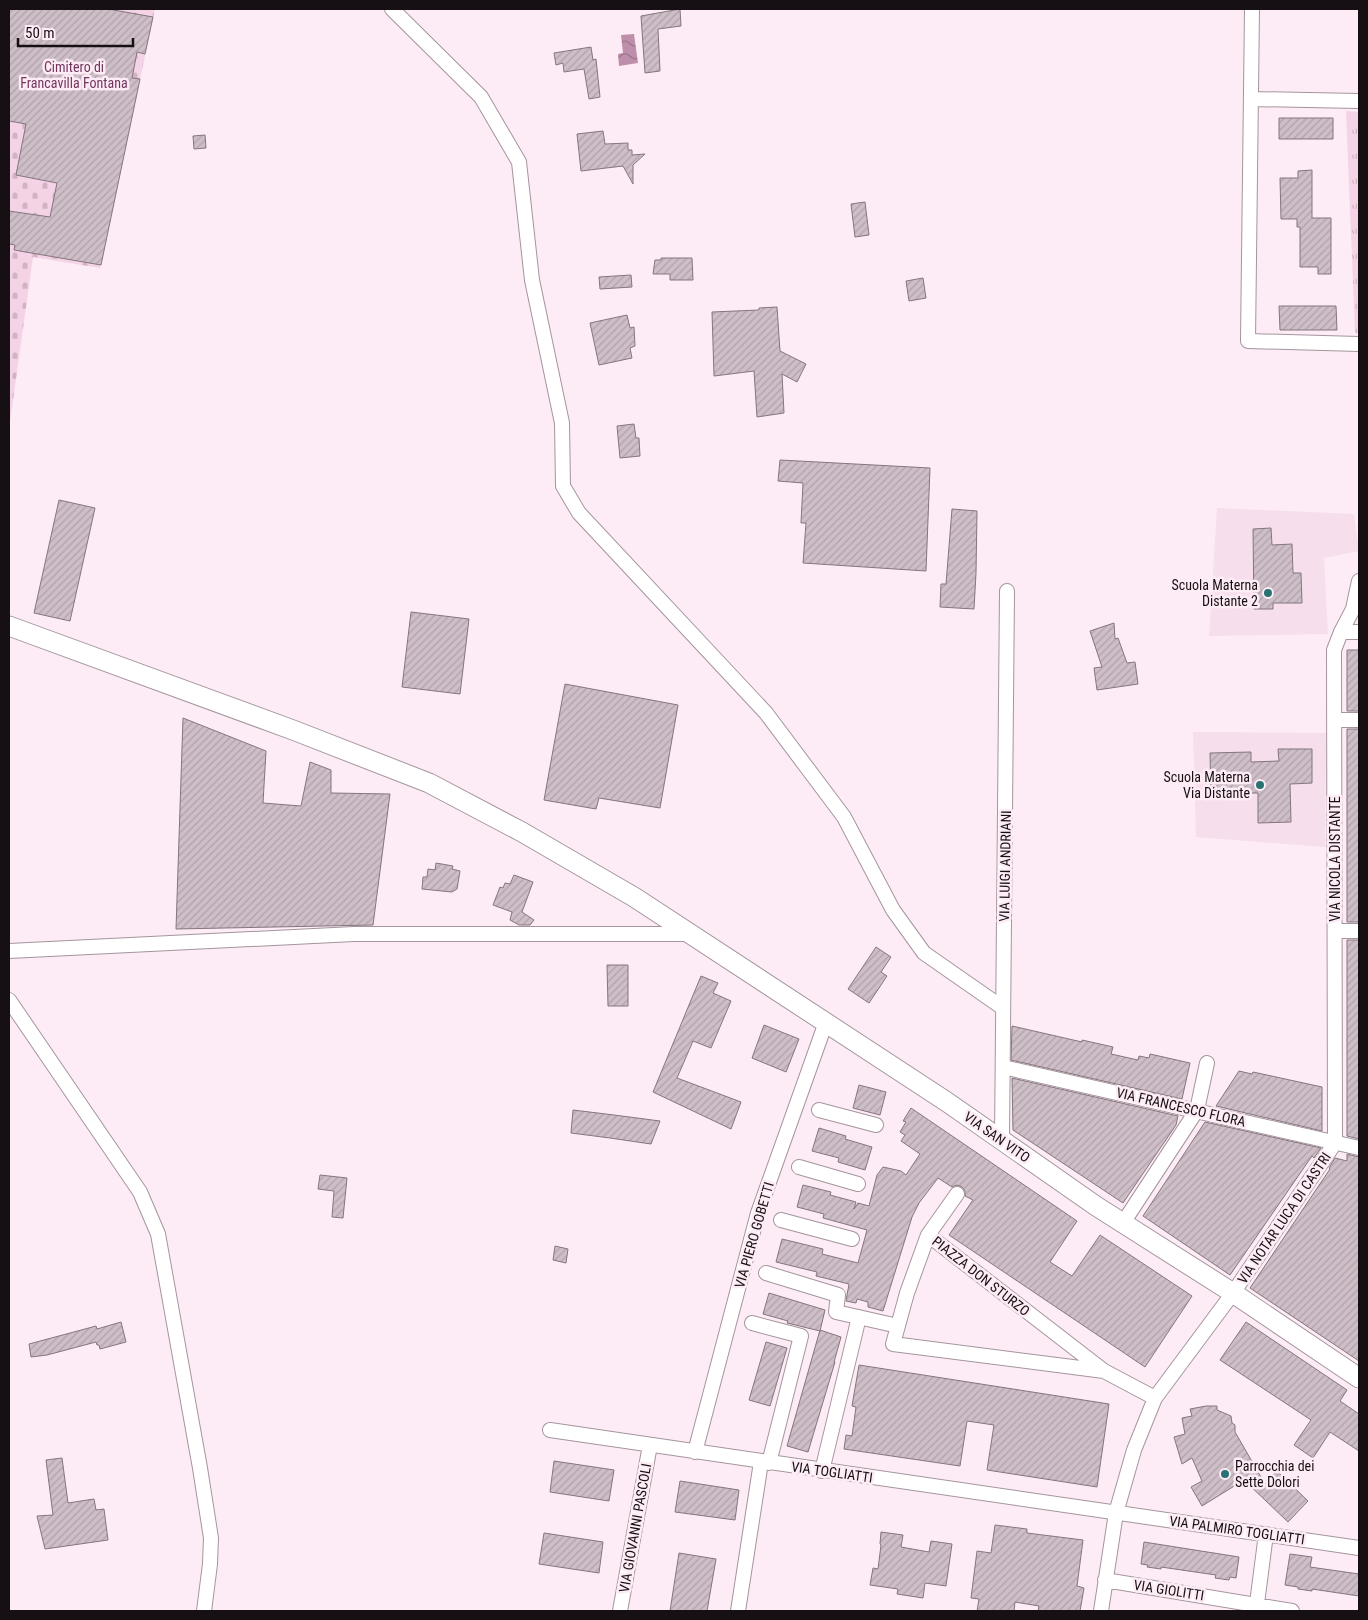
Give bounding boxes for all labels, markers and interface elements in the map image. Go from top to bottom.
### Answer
scale bar [18,15,132,47]
text: 50 m [25,24,55,42]
park label: Cimitero di Francavilla Fontana [20,59,128,91]
place label: Scuola Materna Distante 2 [1172,577,1258,609]
marker: Scuola Materna Distante 2 [1262,587,1274,599]
place label: Scuola Materna Via Distante [1164,769,1250,801]
marker: Scuola Materna Via Distante [1254,779,1266,791]
street label: VIA NICOLA DISTANTE [1327,796,1343,922]
street label: VIA LUIGI ANDRIANI [996,810,1014,922]
street label: VIA FRANCESCO FLORA [1115,1084,1247,1130]
street label: VIA SAN VITO [961,1108,1033,1166]
street label: VIA NOTAR LUCA DI CASTRI [1234,1149,1334,1287]
street label: VIA PIERO GOBETTI [731,1180,777,1290]
street label: PIAZZA DON STURZO [929,1233,1033,1319]
street label: VIA TOGLIATTI [790,1458,874,1486]
place label: Parrocchia dei Sette Dolori [1235,1458,1314,1490]
street label: VIA GIOVANNI PASCOLI [616,1462,654,1594]
marker: Parrocchia dei Sette Dolori [1219,1468,1231,1480]
street label: VIA PALMIRO TOGLIATTI [1168,1513,1306,1547]
street label: VIA GIOLITTI [1133,1577,1205,1603]

